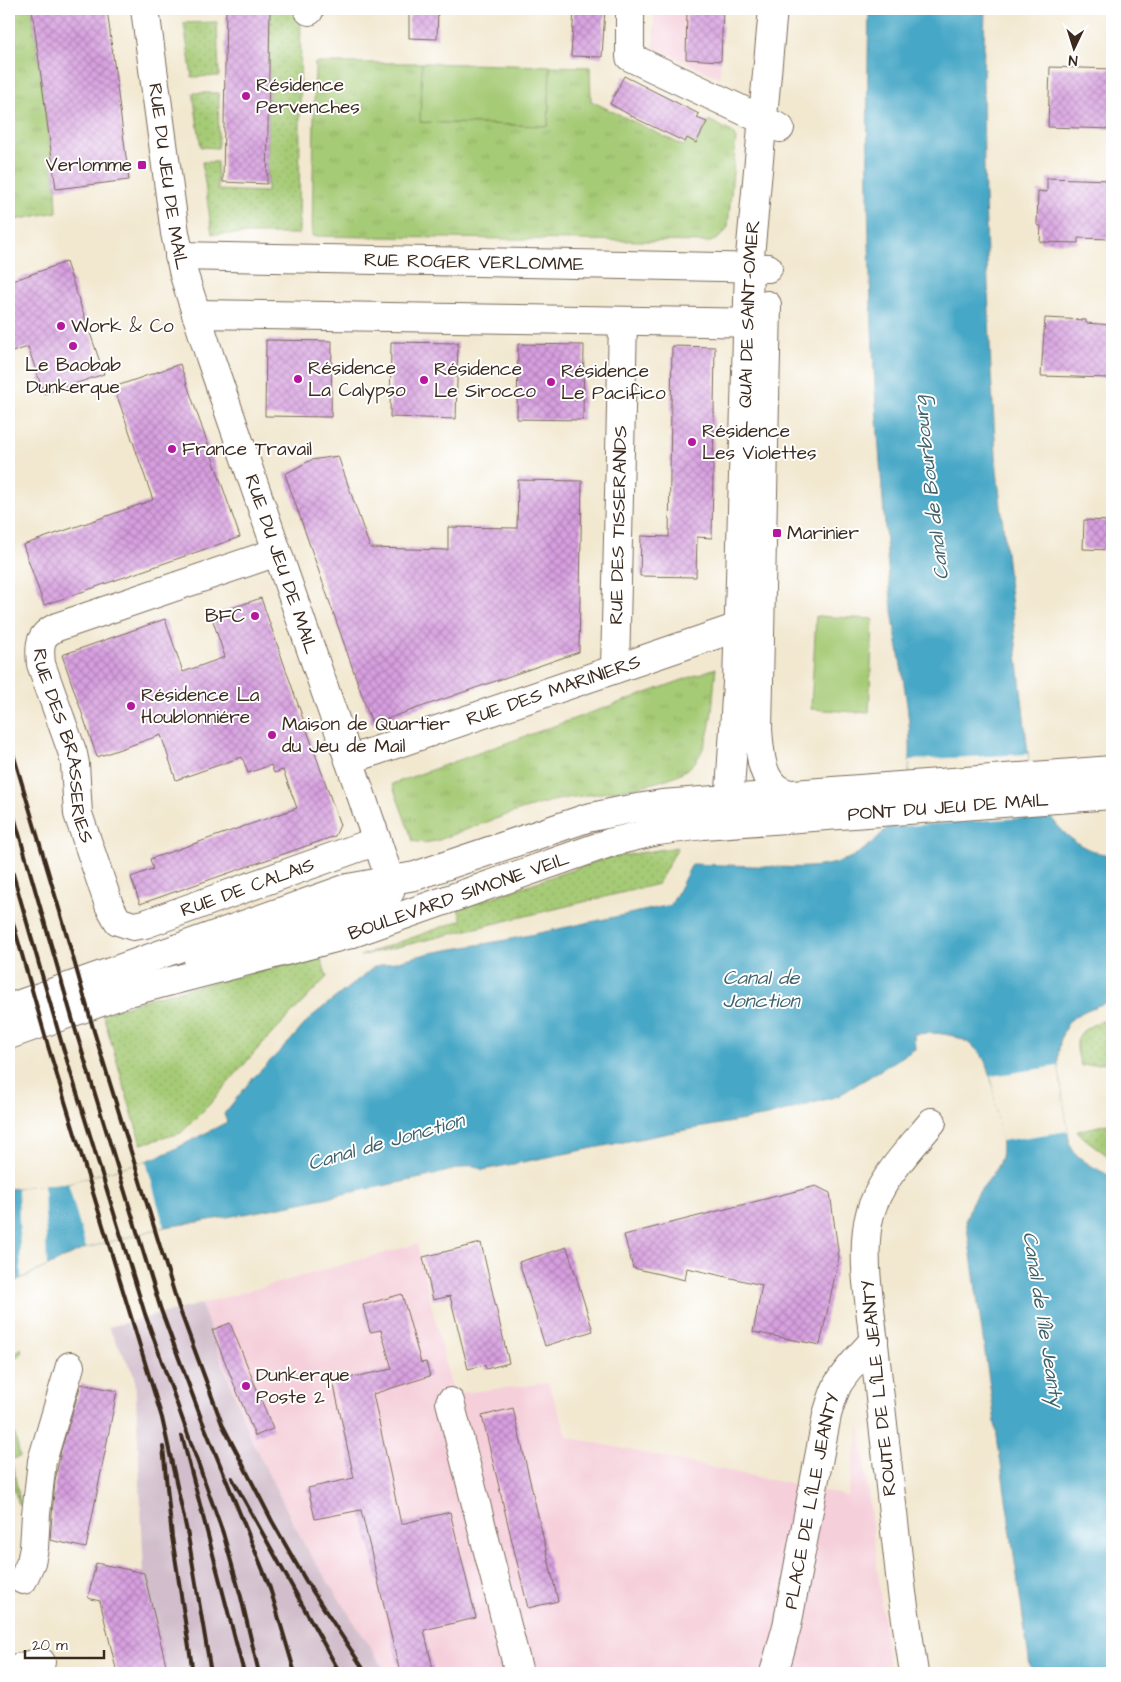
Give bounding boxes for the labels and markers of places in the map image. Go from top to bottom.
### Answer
place label: Résidence Pervenches [256,72,360,121]
marker: Résidence Pervenches [240,90,252,102]
place label: Verlomme [46,152,132,179]
marker: Verlomme [136,159,148,171]
place label: Work & Co [71,313,174,340]
marker: Work & Co [55,320,67,332]
marker: Le Baobab Dunkerque [67,340,79,352]
place label: Le Baobab Dunkerque [25,352,121,401]
place label: Résidence La Calypso [308,355,406,405]
place label: Résidence Le Sirocco [434,356,536,405]
place label: Résidence Le Pacifico [561,358,666,407]
marker: Résidence La Calypso [292,373,304,385]
marker: Résidence Le Sirocco [418,374,430,386]
marker: Résidence Le Pacifico [545,376,557,388]
place label: Résidence Les Violettes [702,418,817,467]
place label: France Travail [182,436,312,463]
marker: Résidence Les Violettes [686,436,698,448]
marker: France Travail [166,443,178,455]
place label: Marinier [787,520,859,547]
marker: Marinier [771,527,783,539]
place label: BFC [205,603,246,630]
marker: BFC [249,610,261,622]
place label: Résidence La Houblonniére [141,682,260,731]
marker: Résidence La Houblonniére [125,700,137,712]
place label: Maison de Quartier du Jeu de Mail [282,711,450,760]
marker: Maison de Quartier du Jeu de Mail [266,729,278,741]
place label: Dunkerque Poste 2 [256,1362,350,1411]
marker: Dunkerque Poste 2 [240,1380,252,1392]

